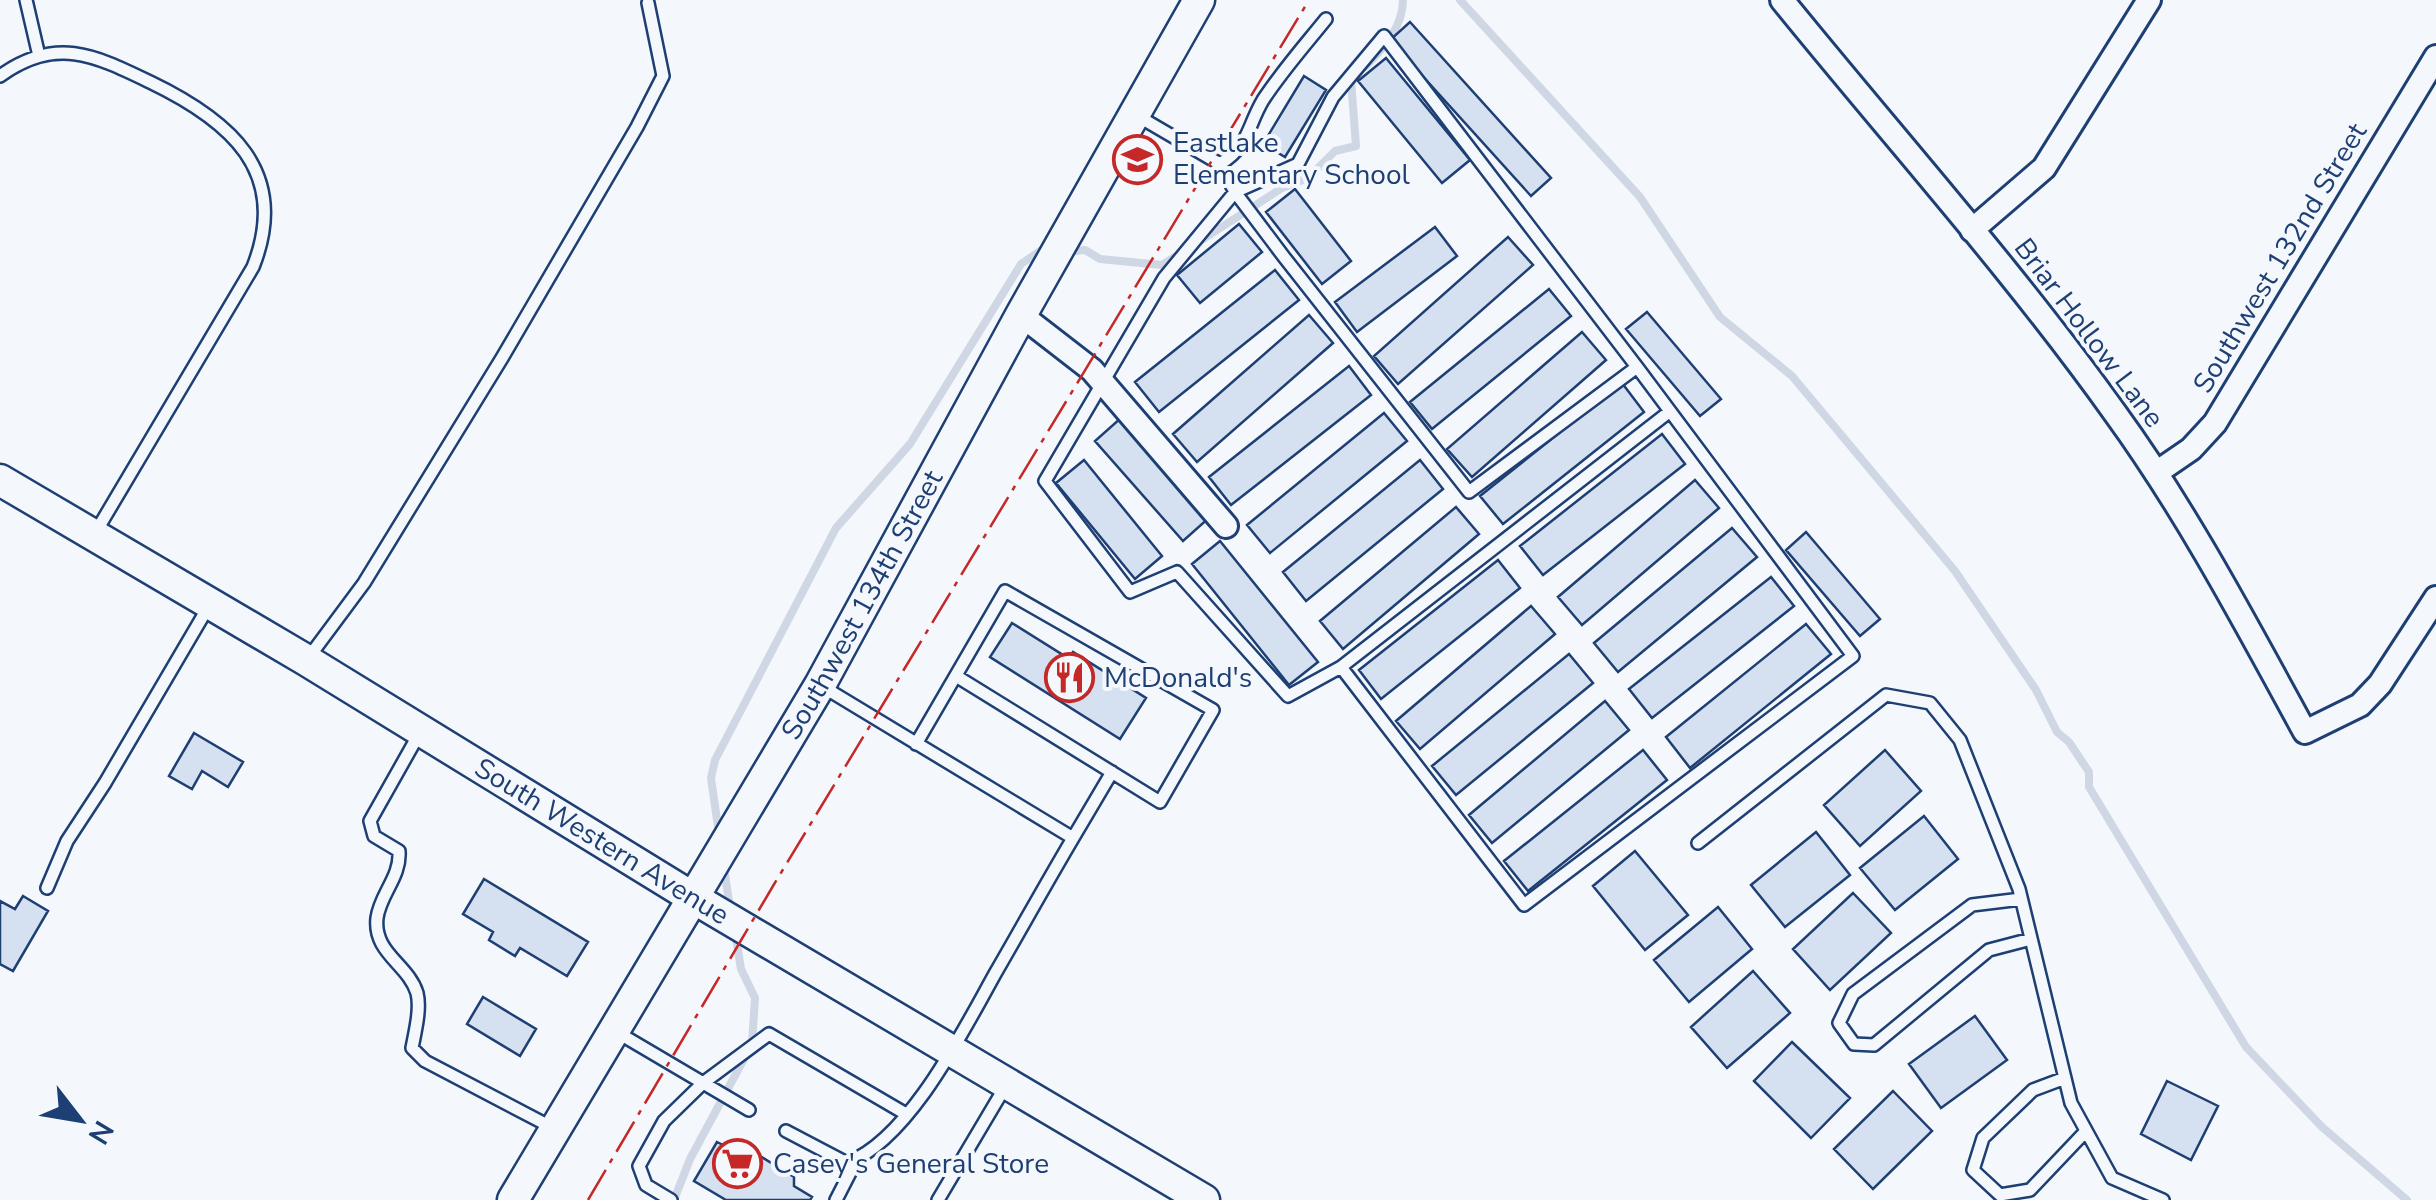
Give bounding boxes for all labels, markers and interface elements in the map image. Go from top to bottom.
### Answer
street label: Southwest 132nd Street [2184,116,2376,400]
place label: Eastlake Elementary School [1173,124,1410,194]
school or university icon: Eastlake Elementary School [1112,133,1164,185]
street label: Briar Hollow Lane [2005,231,2173,435]
street label: Southwest 134th Street [773,463,952,747]
restaurant icon: McDonald's [1043,652,1095,704]
place label: McDonald's [1104,659,1252,697]
street label: South Western Avenue [467,749,736,934]
north arrow [30,1070,130,1170]
text: N [79,1114,122,1151]
supermarket icon: Casey's General Store [712,1138,764,1190]
place label: Casey's General Store [773,1145,1049,1183]

